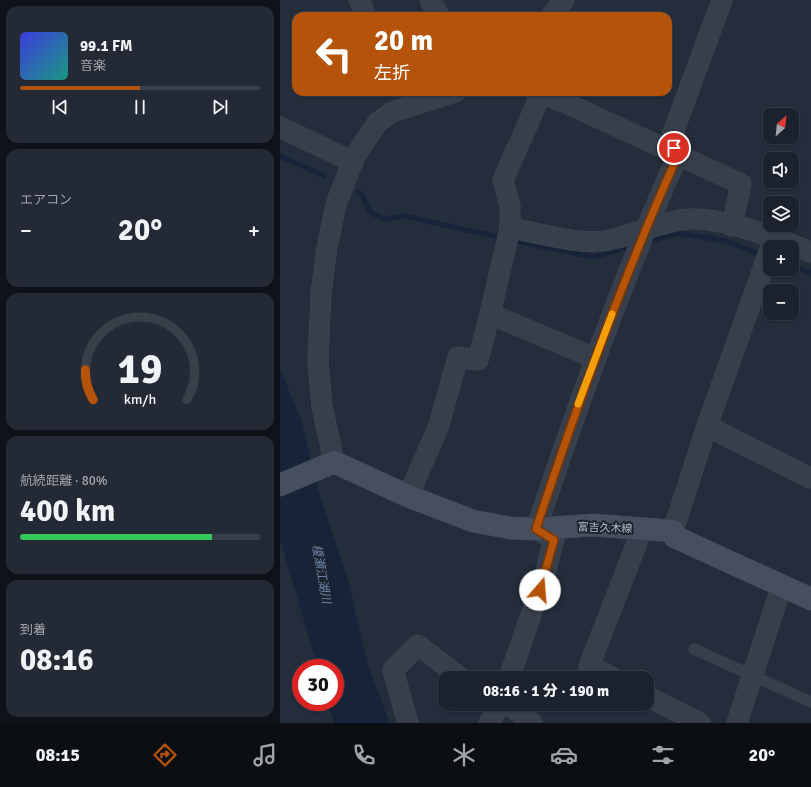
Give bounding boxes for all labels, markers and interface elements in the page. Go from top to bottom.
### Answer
text: 20 m [374,24,433,58]
icon: left [308,28,360,80]
text: 99.1 FM [80,37,132,55]
text: 音楽 [80,58,106,74]
text: 左折 [374,62,410,84]
icon: previous [49,96,71,118]
icon: pause [129,96,151,118]
icon: next [209,96,231,118]
north arrow [763,108,799,144]
map controls [763,108,799,320]
pin [657,131,691,165]
icon: arrive [663,137,685,159]
button: sound [763,152,799,188]
text: エアコン [20,192,72,208]
button: layers [763,196,799,232]
text: 20° [118,212,162,249]
text: − [20,217,32,244]
text: + [248,217,260,244]
button: + [763,240,799,276]
button: − [763,284,799,320]
text: 19 [118,343,162,394]
text: km/h [124,390,156,407]
text: 航続距離 · 80% [20,473,108,489]
text: 400 km [20,493,115,530]
street label: 富吉久木線 [577,521,633,535]
water label: 榎瀬江湖川 [308,543,334,607]
position arrow [519,569,561,611]
text: 到着 [20,622,46,638]
text: 08:16 [20,642,94,679]
speed limit sign: 30 [292,659,344,711]
text: 08:16 · 1 分 · 190 m [483,682,609,700]
icon: directions [151,741,179,769]
icon: music [251,741,279,769]
icon: phone [350,741,378,769]
icon: climate [450,741,478,769]
icon: car [550,741,578,769]
icon: filters [649,741,677,769]
text: 08:15 [36,744,80,766]
text: 20° [749,744,775,766]

